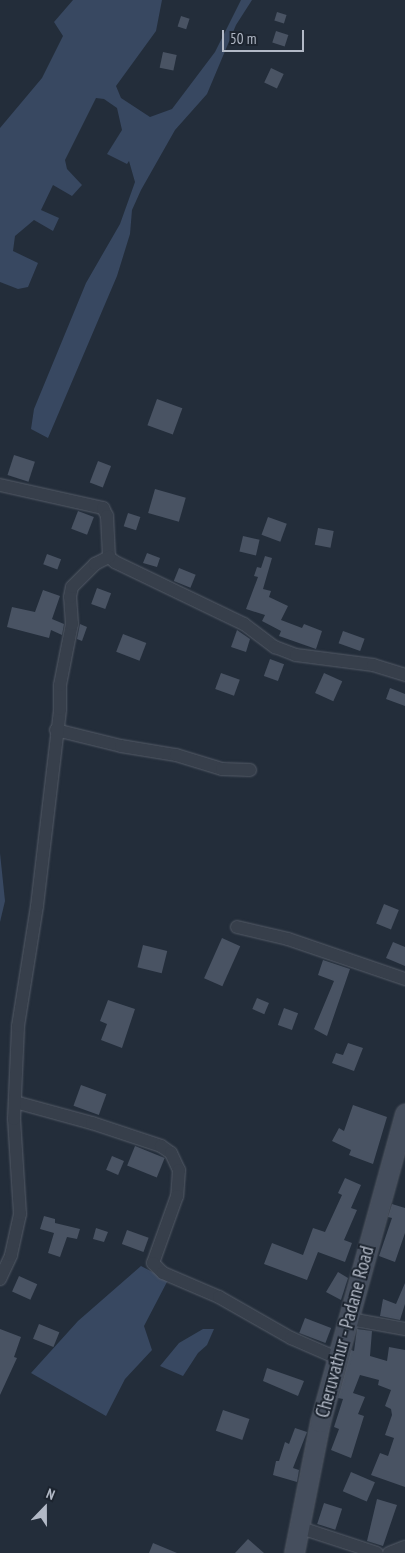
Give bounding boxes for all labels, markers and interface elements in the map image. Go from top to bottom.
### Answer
scale bar [225,20,308,52]
text: 50 m [230,29,256,48]
street label: Cheruvathur - Padane Road [311,1243,379,1421]
north arrow [20,1483,70,1533]
text: N [44,1484,57,1504]

